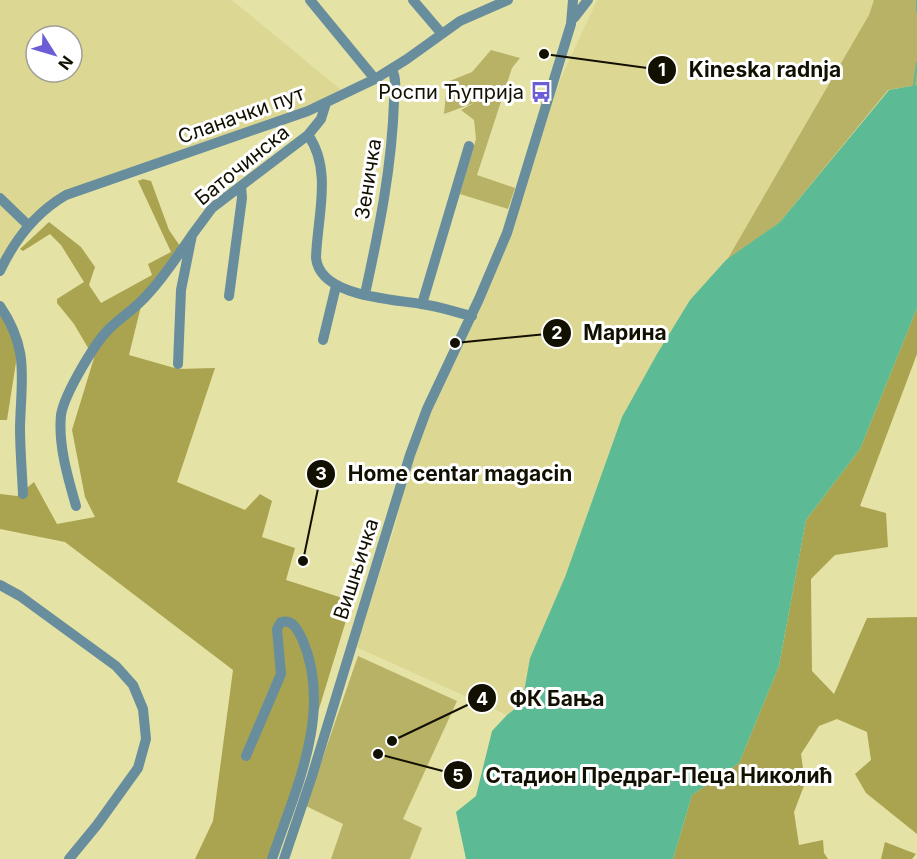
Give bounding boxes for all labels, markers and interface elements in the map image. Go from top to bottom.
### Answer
north arrow [24,24,84,84]
callout: Kineska radnja [647,50,853,89]
text: N [54,52,78,74]
text: Kineska radnja [689,57,841,82]
text: 1 [658,59,666,80]
place label: Роспи Ћуприја [378,80,524,104]
bus stop icon: Роспи Ћуприја [529,80,553,104]
street label: Сланачки пут [175,81,308,149]
street label: Баточинска [190,120,294,210]
street label: Зеничка [350,137,386,221]
callout: Марина [542,313,679,352]
text: Марина [583,320,667,345]
text: 2 [551,322,563,343]
callout: Home centar magacin [306,454,584,493]
text: Home centar magacin [348,461,572,486]
text: 3 [315,463,327,484]
street label: Вишњичка [328,515,384,623]
callout: ФК Бања [467,679,616,718]
text: ФК Бања [509,686,605,711]
text: 4 [476,688,488,709]
callout: Стадион Предраг-Пеца Николић [443,756,844,795]
text: Стадион Предраг-Пеца Николић [485,763,833,788]
text: 5 [452,765,464,786]

